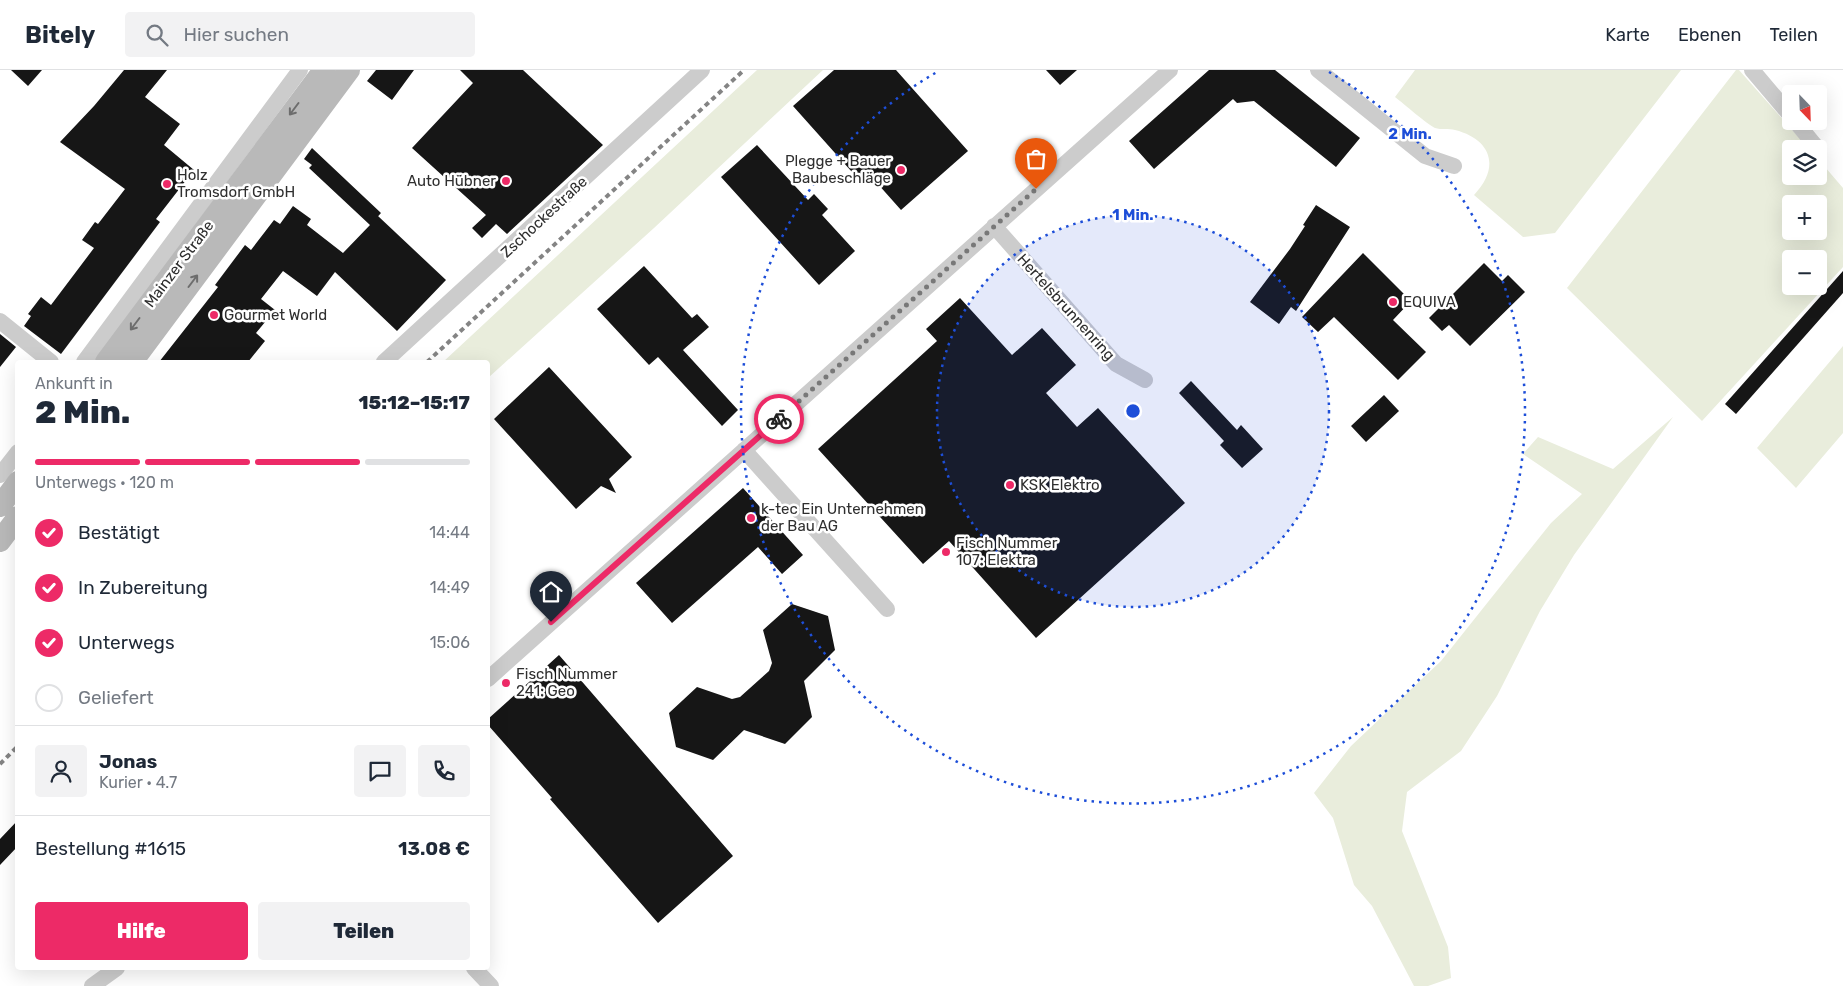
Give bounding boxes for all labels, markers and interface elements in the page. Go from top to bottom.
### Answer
search box [125,12,475,57]
text: Bitely [25,21,95,49]
icon: search [143,21,171,49]
text: Hier suchen [183,23,289,46]
text: Karte [1605,24,1650,46]
text: Ebenen [1678,24,1742,46]
text: Teilen [1770,24,1818,46]
north arrow [1782,85,1828,130]
map controls [1782,85,1827,295]
one-way arrow [289,102,300,115]
text: 2 Min. [1388,125,1432,143]
pin [1015,138,1057,189]
button: layers [1782,140,1827,185]
icon: bag [1022,145,1050,173]
place label: Plegge + Bauer Baubeschläge [785,152,891,187]
marker: Plegge + Bauer Baubeschläge [895,164,907,176]
place label: Holz Tromsdorf GmbH [177,166,295,201]
place label: Auto Hübner [407,172,496,190]
street label: Zschockestraße [497,172,591,262]
marker: Auto Hübner [500,175,512,187]
marker: Holz Tromsdorf GmbH [161,178,173,190]
button: + [1782,195,1827,240]
text: 1 Min. [1112,206,1154,224]
street label: Mainzer Straße [140,217,218,311]
street label: Hertelsbrunnenring [1013,250,1119,364]
button: − [1782,250,1827,295]
one-way arrow [188,274,198,288]
place label: EQUIVA [1403,293,1456,311]
marker: EQUIVA [1387,296,1399,308]
place label: Gourmet World [224,306,327,324]
marker: Gourmet World [208,309,220,321]
one-way arrow [130,317,140,331]
text: Ankunft in [35,374,113,393]
text: 15:12–15:17 [358,391,470,414]
text: 2 Min. [35,393,130,431]
courier [754,394,804,444]
centre of rings [1124,402,1142,420]
icon: bike [765,405,793,433]
text: Unterwegs · 120 m [35,473,174,492]
place label: KSK Elektro [1020,476,1100,494]
marker: KSK Elektro [1004,479,1016,491]
place label: k-tec Ein Unternehmen der Bau AG [761,500,924,535]
marker: k-tec Ein Unternehmen der Bau AG [745,512,757,524]
icon: check [35,519,63,547]
text: Bestätigt [78,521,160,544]
text: 14:44 [429,523,470,542]
place label: Fisch Nummer 107: Elektra [956,534,1058,569]
marker: Fisch Nummer 107: Elektra [940,546,952,558]
pin [530,571,572,622]
icon: check [35,574,63,602]
text: In Zubereitung [78,576,208,599]
text: 14:49 [430,578,470,597]
icon: home [537,578,565,606]
icon: check [35,629,63,657]
text: Unterwegs [78,631,175,654]
text: 15:06 [430,633,470,652]
place label: Fisch Nummer 241: Geo [516,665,618,700]
marker: Fisch Nummer 241: Geo [500,677,512,689]
text: Geliefert [78,686,154,709]
button: person [35,745,87,797]
button: chat [354,745,406,797]
button: phone [418,745,470,797]
text: Jonas [99,750,157,773]
text: Kurier · 4.7 [99,773,177,792]
text: Bestellung #1615 [35,837,186,860]
text: 13.08 € [398,837,470,860]
button: Hilfe [35,902,248,960]
button: Teilen [258,902,470,960]

